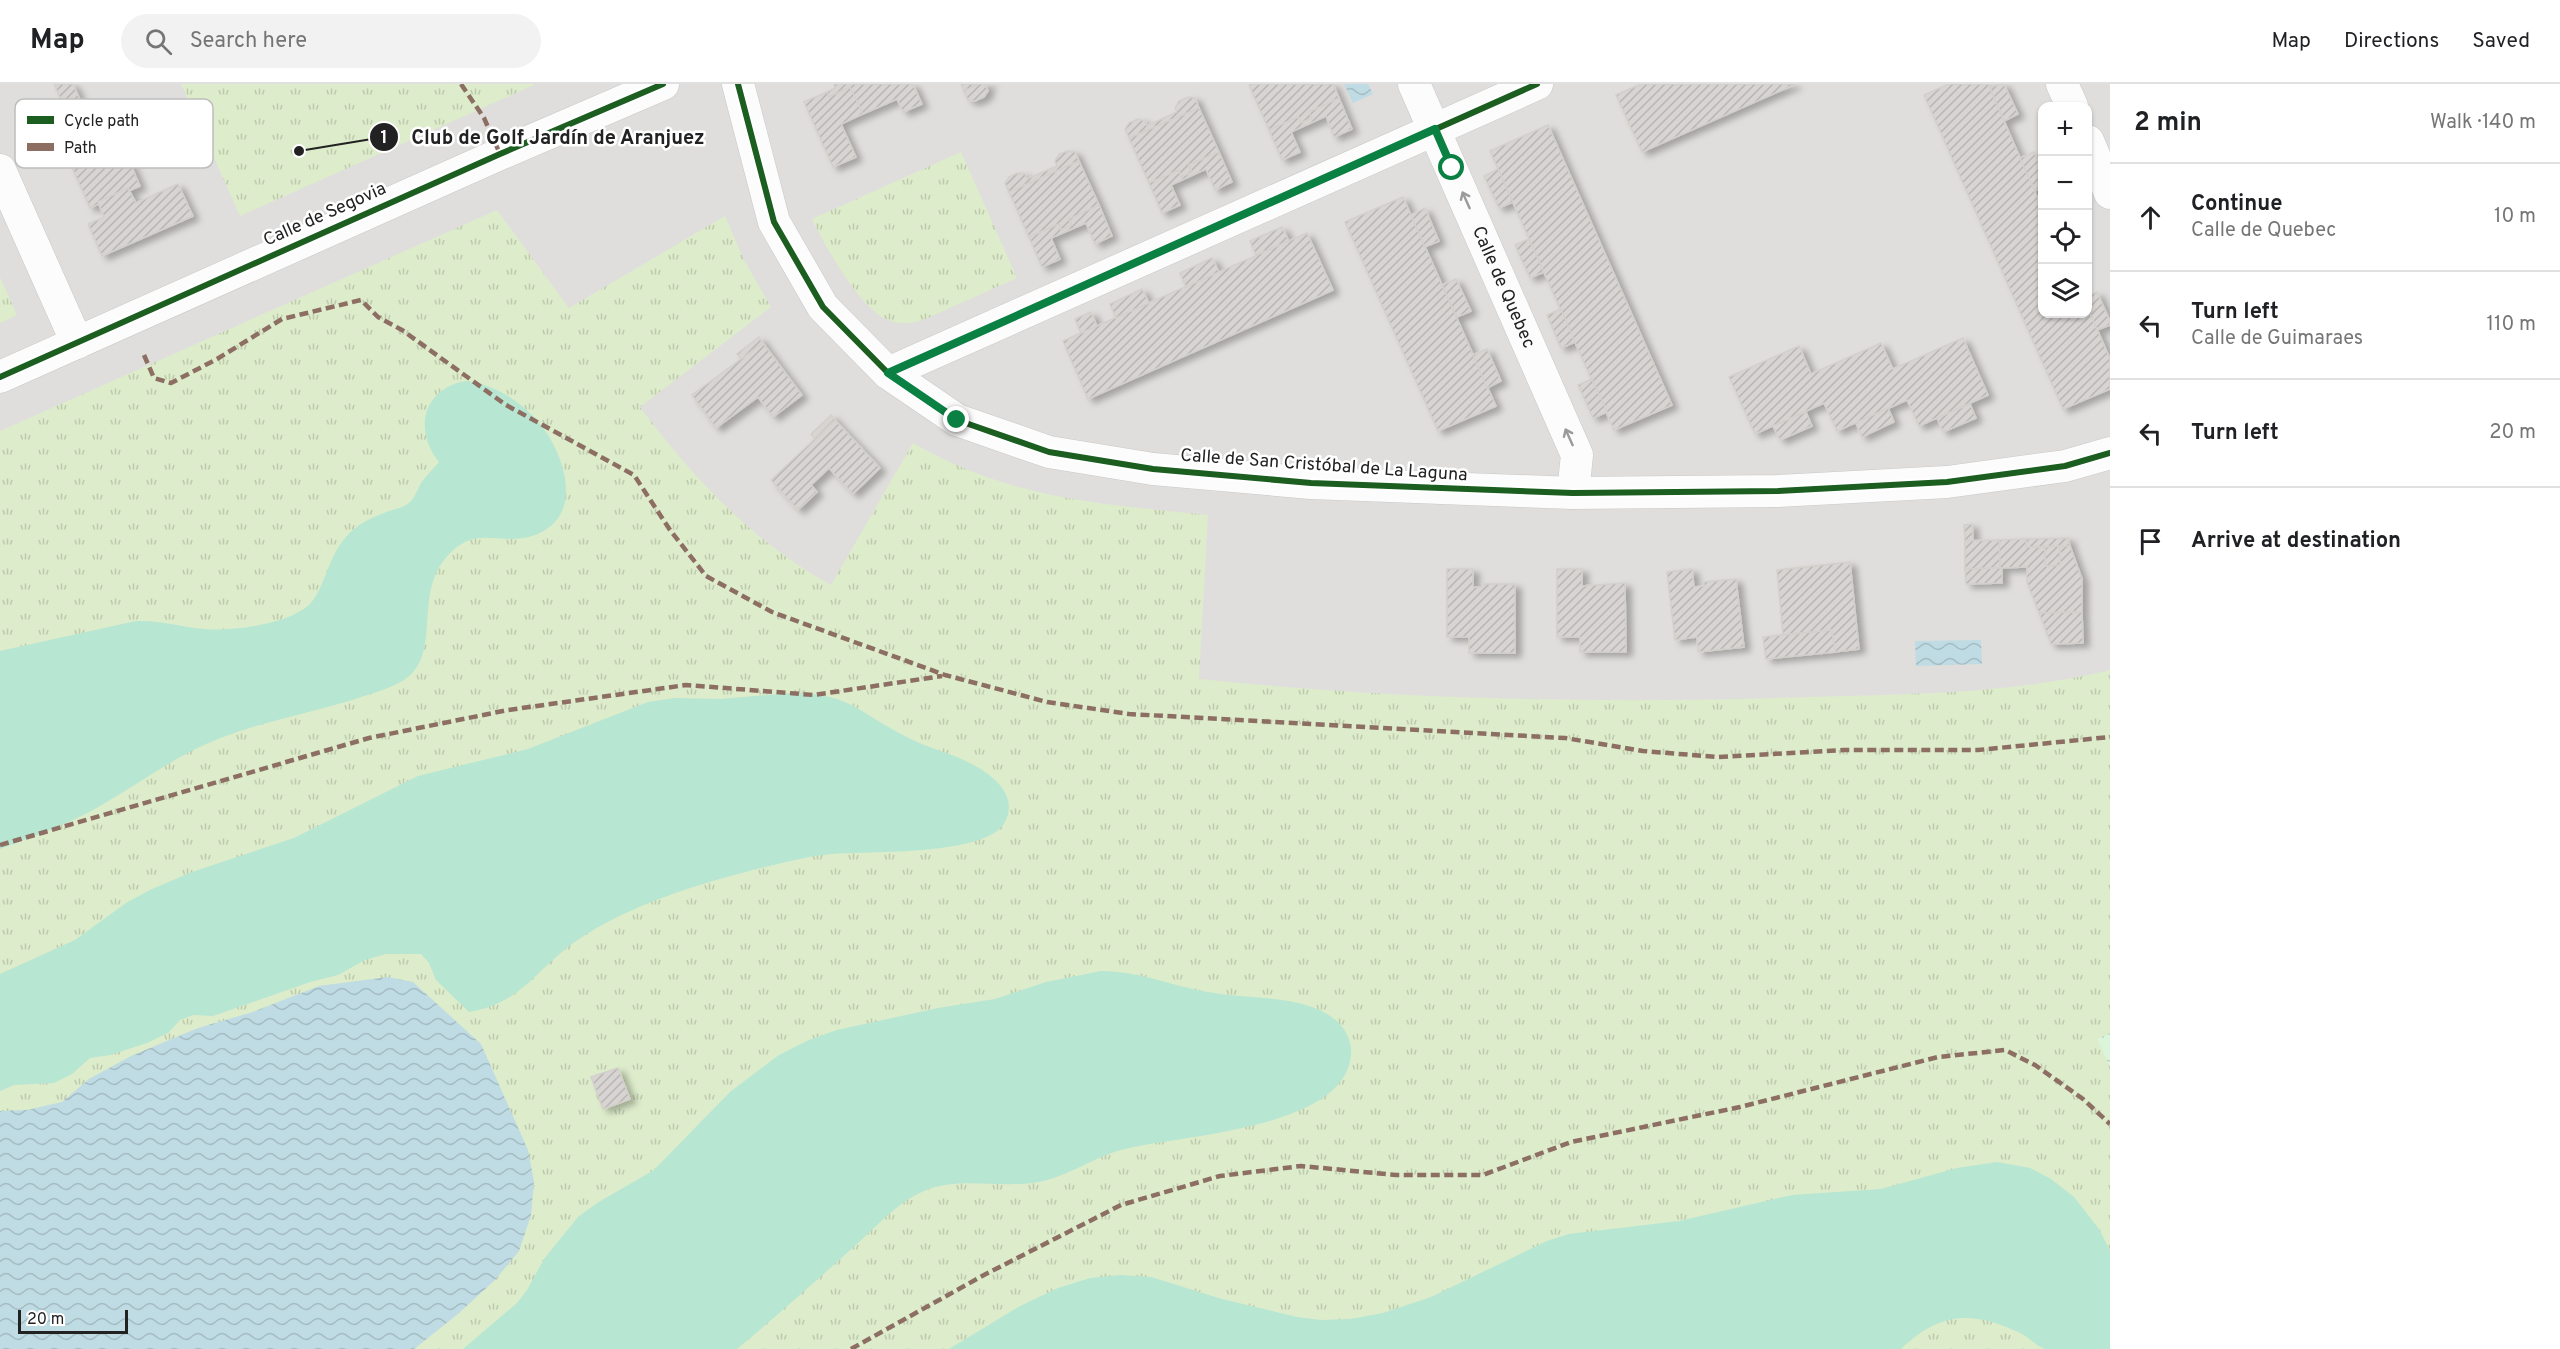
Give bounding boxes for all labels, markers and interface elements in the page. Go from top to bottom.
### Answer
search box [121,14,541,68]
text: Map [30,23,85,59]
icon: search [142,25,175,58]
text: Search here [190,28,307,55]
text: Map [2271,28,2311,55]
text: Directions [2344,28,2439,55]
text: Saved [2472,28,2530,55]
legend [15,99,213,168]
map controls [2038,102,2092,318]
button: + [2038,102,2092,156]
text: 2 min [2134,107,2202,140]
text: Walk · 140 m [2430,110,2536,136]
text: Cycle path [64,112,139,132]
callout: Club de Golf Jardín de Aranjuez [369,118,718,156]
text: Club de Golf Jardín de Aranjuez [411,126,705,152]
text: 1 [380,127,388,150]
text: Path [64,139,97,159]
route start [1438,154,1464,180]
button: − [2038,156,2092,210]
street label: Calle de Segovia [260,178,390,252]
one-way arrow [1460,191,1471,210]
text: Continue [2191,191,2282,218]
icon: ahead [2134,201,2167,234]
text: 10 m [2494,204,2536,230]
button: locate [2038,210,2092,264]
text: Calle de Quebec [2191,218,2336,244]
street label: Calle de Quebec [1466,223,1540,352]
button: layers [2038,264,2092,318]
text: Turn left [2191,299,2279,326]
icon: left [2134,309,2167,342]
text: 110 m [2487,312,2536,338]
text: Calle de Guimaraes [2191,326,2363,352]
route end [943,406,969,432]
icon: left [2134,417,2167,450]
text: Turn left [2191,420,2279,447]
text: 20 m [2489,420,2536,446]
one-way arrow [1563,428,1574,446]
street label: Calle de San Cristóbal de La Laguna [1180,444,1468,488]
icon: arrive [2134,525,2167,558]
text: Arrive at destination [2191,528,2401,555]
scale bar [18,1307,128,1334]
text: 20 m [27,1310,64,1330]

